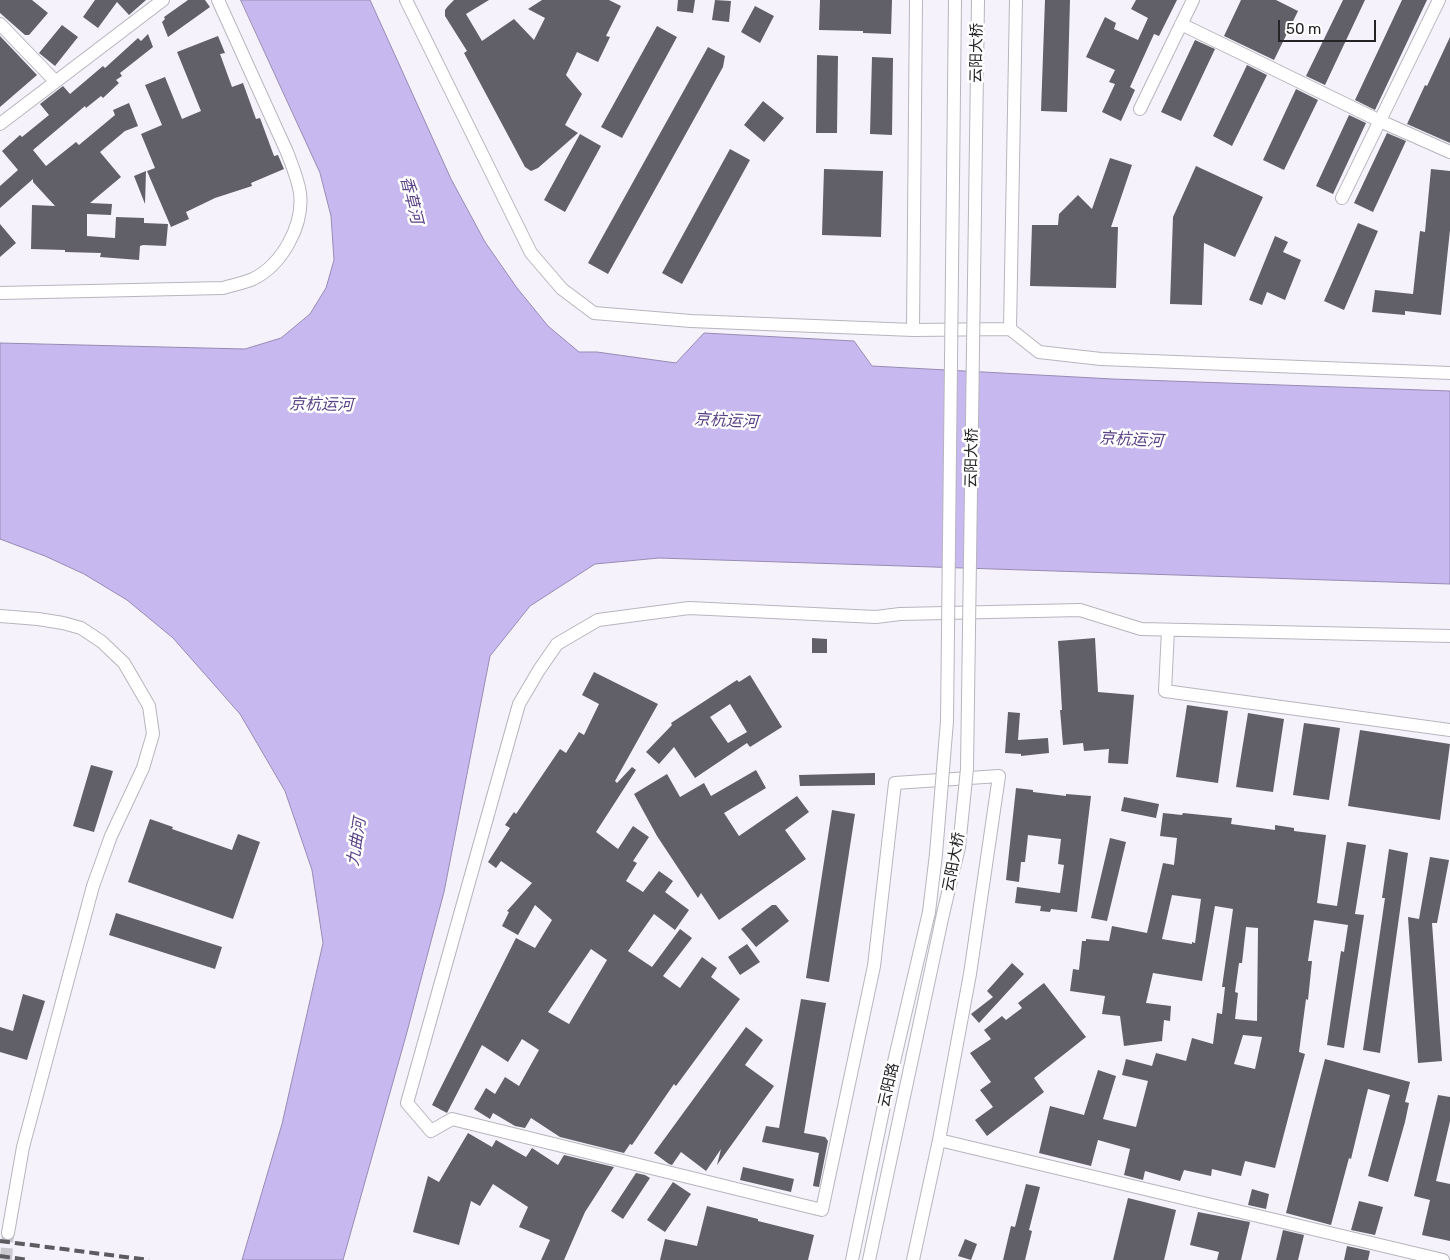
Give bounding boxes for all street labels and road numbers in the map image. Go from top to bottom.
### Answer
street label: 云阳大桥 [967,23,987,83]
street label: 云阳大桥 [962,428,982,488]
street label: 云阳大桥 [939,831,969,893]
street label: 云阳路 [875,1061,903,1109]

